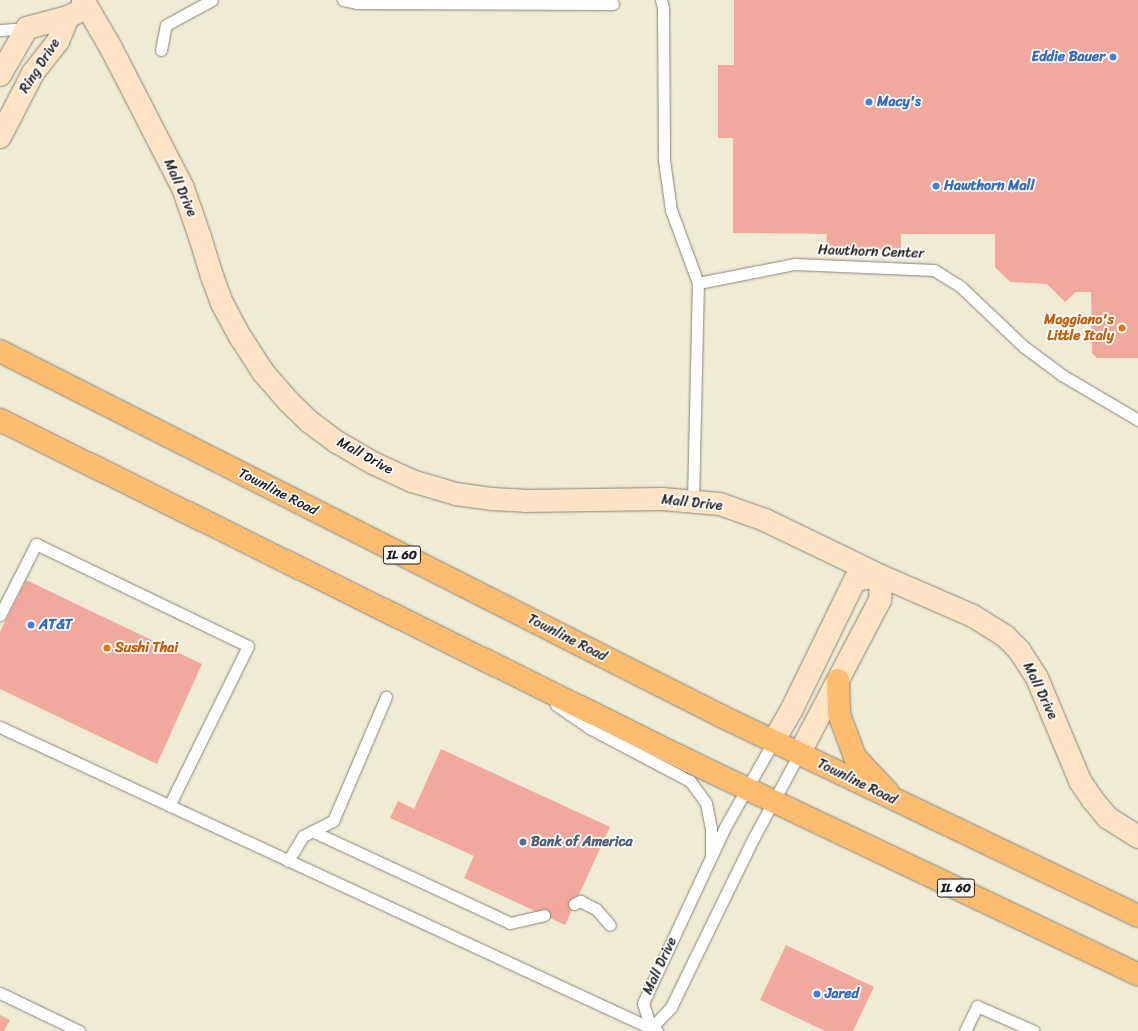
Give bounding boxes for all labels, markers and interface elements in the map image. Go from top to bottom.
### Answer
street label: Ring Drive [16,35,64,97]
place label: Eddie Bauer [1032,49,1105,65]
marker: Eddie Bauer [1108,52,1118,62]
place label: Macy's [877,94,921,110]
marker: Macy's [864,97,874,107]
street label: Mall Drive [160,156,200,220]
place label: Hawthorn Mall [944,178,1035,194]
marker: Hawthorn Mall [931,181,941,191]
street label: Hawthorn Center [817,242,925,262]
place label: Maggiano's Little Italy [1044,312,1114,344]
marker: Maggiano's Little Italy [1117,323,1127,333]
street label: Mall Drive [334,434,396,478]
street label: Townline Road [236,465,320,519]
street label: Mall Drive [660,491,724,515]
road number: IL 60 [382,544,422,566]
street label: Townline Road [525,611,609,665]
place label: AT&T [39,617,72,633]
marker: AT&T [26,620,36,630]
place label: Sushi Thai [115,640,179,656]
marker: Sushi Thai [102,643,112,653]
street label: Mall Drive [1019,660,1061,722]
street label: Townline Road [814,755,900,809]
place label: Bank of America [531,834,633,850]
marker: Bank of America [518,837,528,847]
road number: IL 60 [936,877,976,899]
street label: Mall Drive [639,934,681,998]
place label: Jared [825,986,859,1002]
marker: Jared [812,989,822,999]

